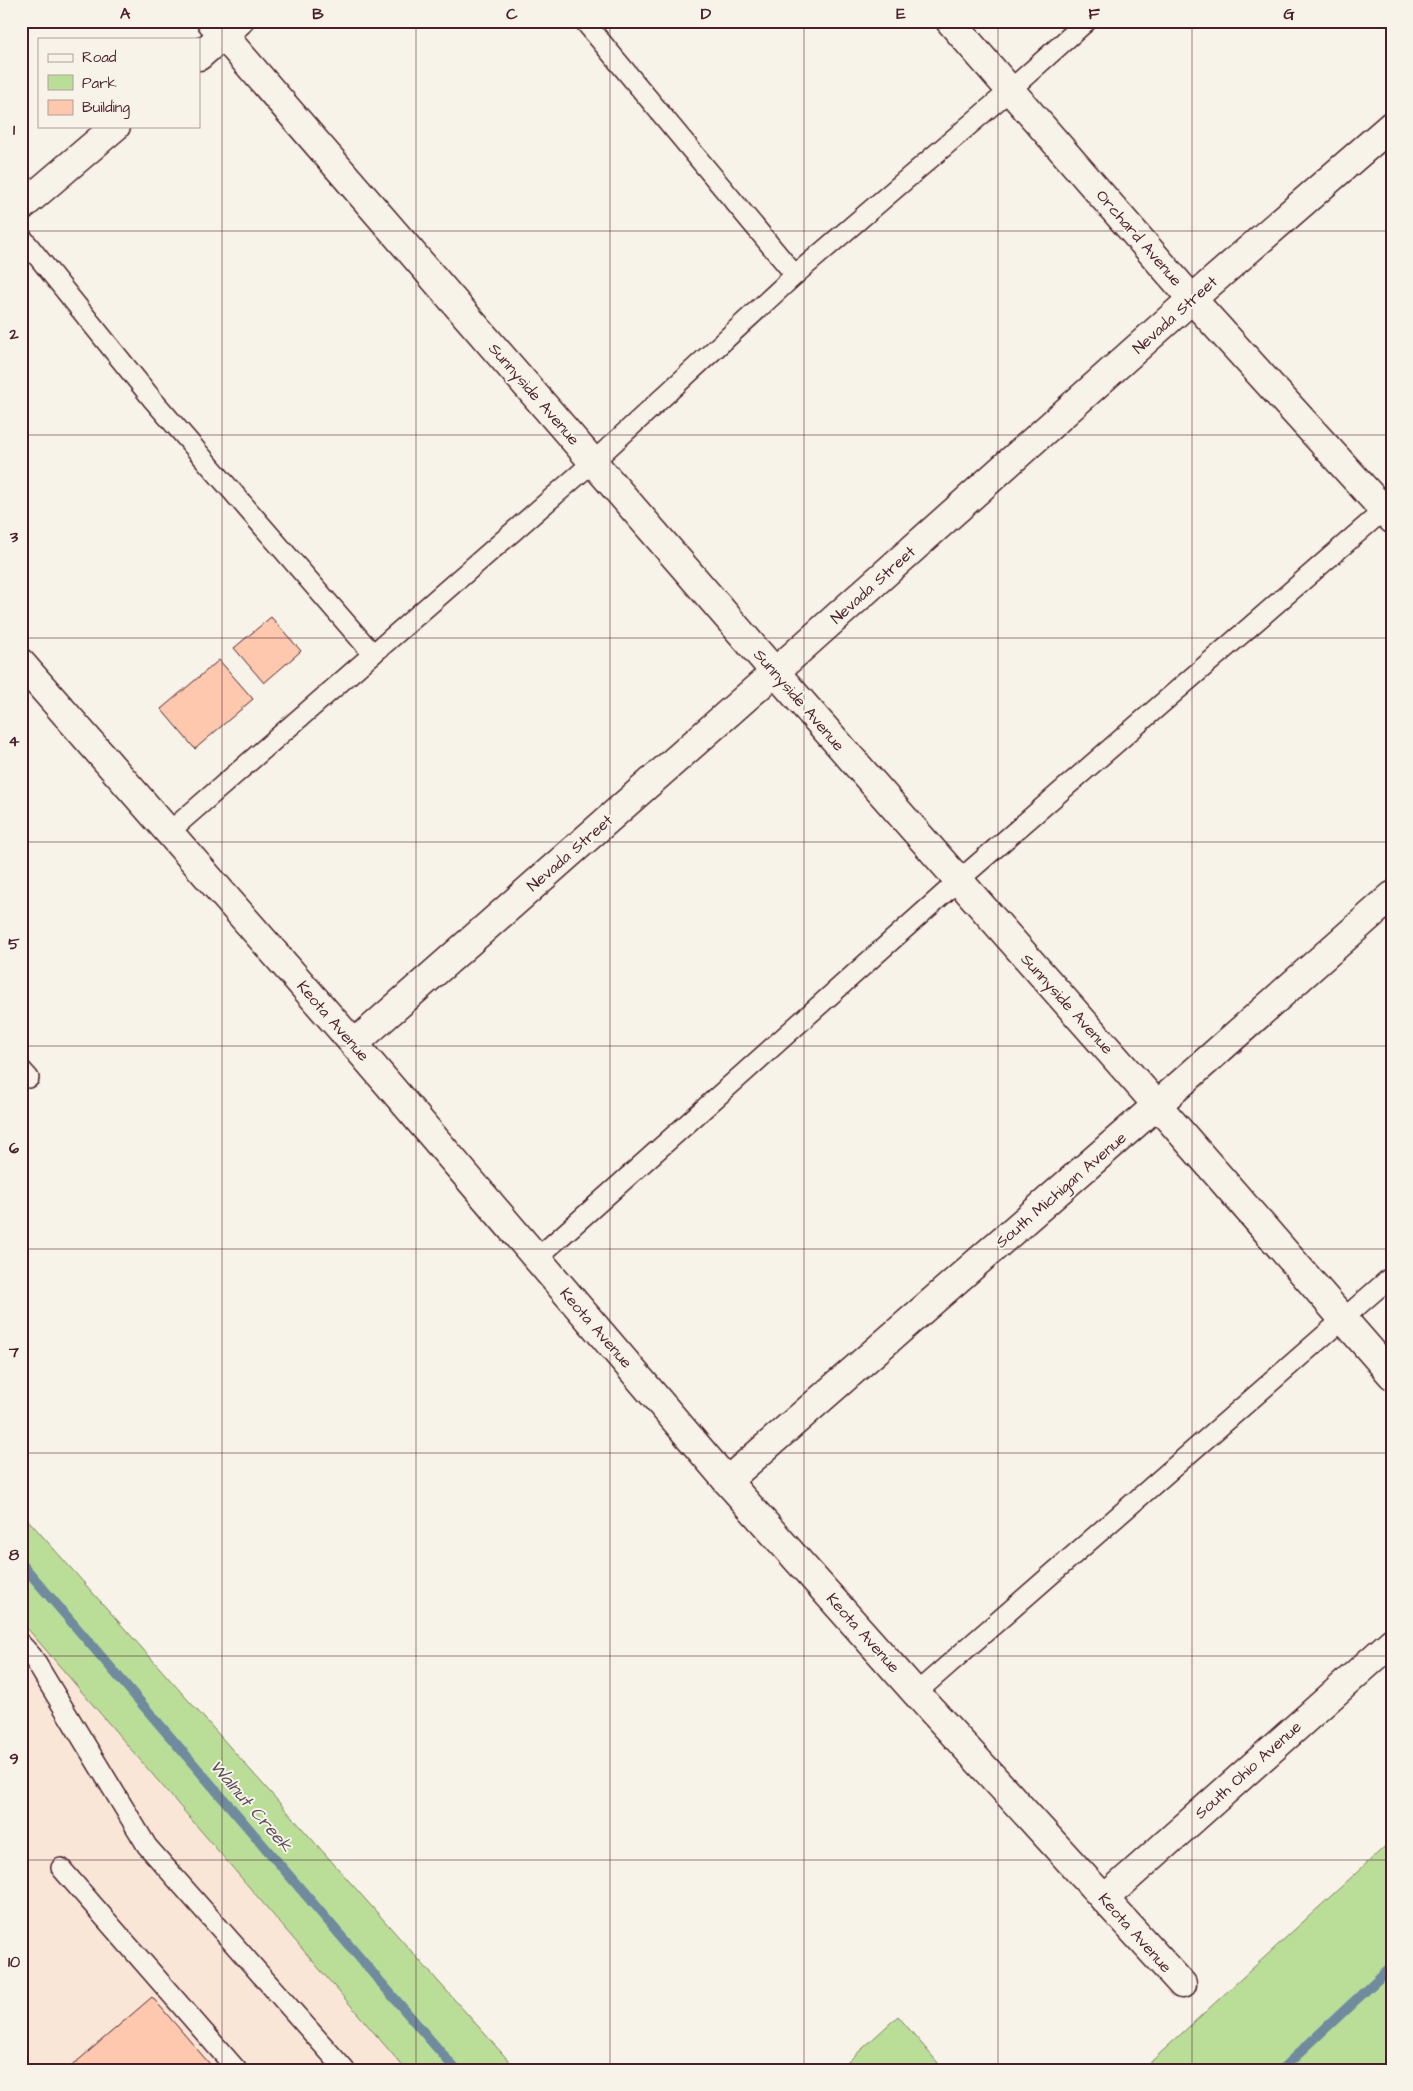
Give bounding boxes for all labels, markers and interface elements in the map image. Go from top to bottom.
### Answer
text: A [120,3,131,25]
text: B [312,3,324,25]
text: C [506,3,518,25]
text: D [701,3,712,25]
text: E [896,3,906,25]
text: F [1088,3,1100,25]
text: G [1283,3,1295,25]
legend [38,38,200,128]
text: Road [82,47,117,68]
text: Park [82,73,117,94]
text: Building [82,97,130,119]
text: 1 [13,119,16,141]
street label: Orchard Avenue [1091,185,1187,291]
street label: Nevada Street [1128,271,1223,359]
text: 2 [8,323,19,345]
street label: Sunnyside Avenue [483,338,585,451]
text: 3 [9,526,19,548]
street label: Nevada Street [826,541,921,629]
street label: Sunnyside Avenue [748,644,850,757]
text: 4 [9,730,20,752]
street label: Nevada Street [522,809,618,896]
text: 5 [8,933,20,955]
street label: Sunnyside Avenue [1015,949,1119,1060]
street label: Keota Avenue [292,976,374,1066]
street label: South Michigan Avenue [991,1127,1132,1254]
text: 6 [9,1137,19,1159]
street label: Keota Avenue [555,1283,637,1373]
text: 7 [8,1341,19,1363]
text: 8 [9,1544,20,1566]
street label: Keota Avenue [821,1588,905,1678]
street label: South Ohio Avenue [1190,1716,1306,1824]
text: 9 [9,1748,19,1770]
water label: Walnut Creek [204,1754,299,1858]
street label: Keota Avenue [1093,1888,1177,1978]
text: 10 [8,1951,20,1973]

